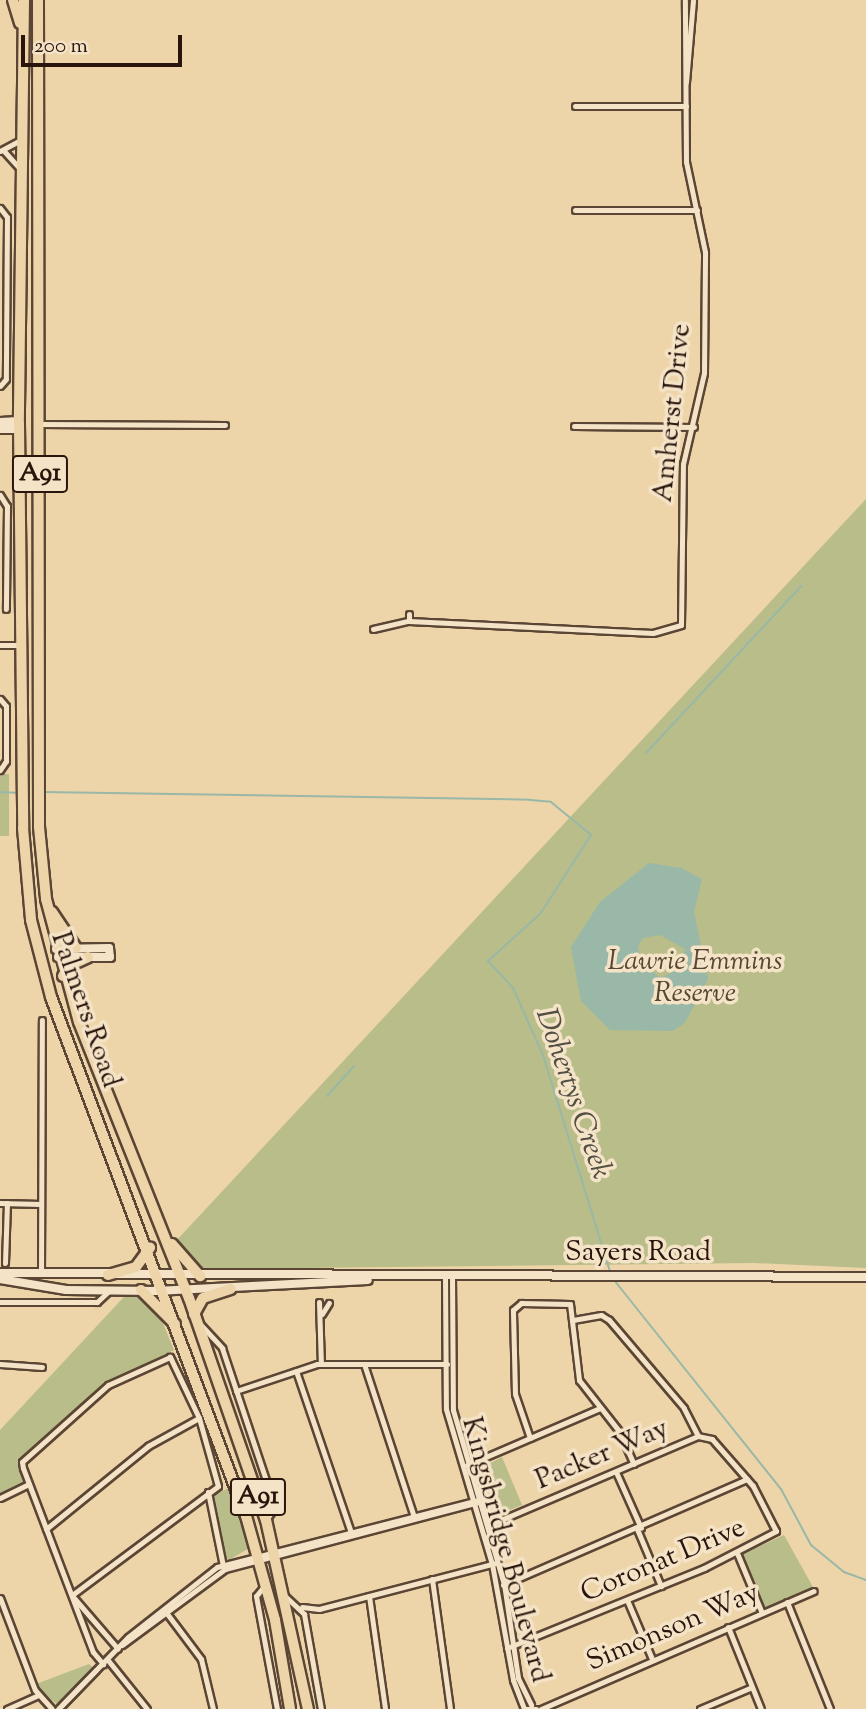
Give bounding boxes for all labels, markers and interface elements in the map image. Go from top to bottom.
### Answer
scale bar [24,21,186,65]
text: 200 m [34,32,88,62]
street label: Amherst Drive [647,322,699,504]
road number: A91 [10,452,70,496]
street label: Palmers Road [43,928,127,1092]
park label: Lawrie Emmins Reserve [608,945,782,1011]
water label: Dohertys Creek [526,1004,618,1184]
street label: Sayers Road [565,1236,711,1270]
street label: Packer Way [531,1412,673,1498]
street label: Kingsbridge Boulevard [453,1414,557,1686]
road number: A91 [228,1474,288,1520]
street label: Coronat Drive [576,1511,750,1611]
street label: Simonson Way [582,1577,764,1679]

